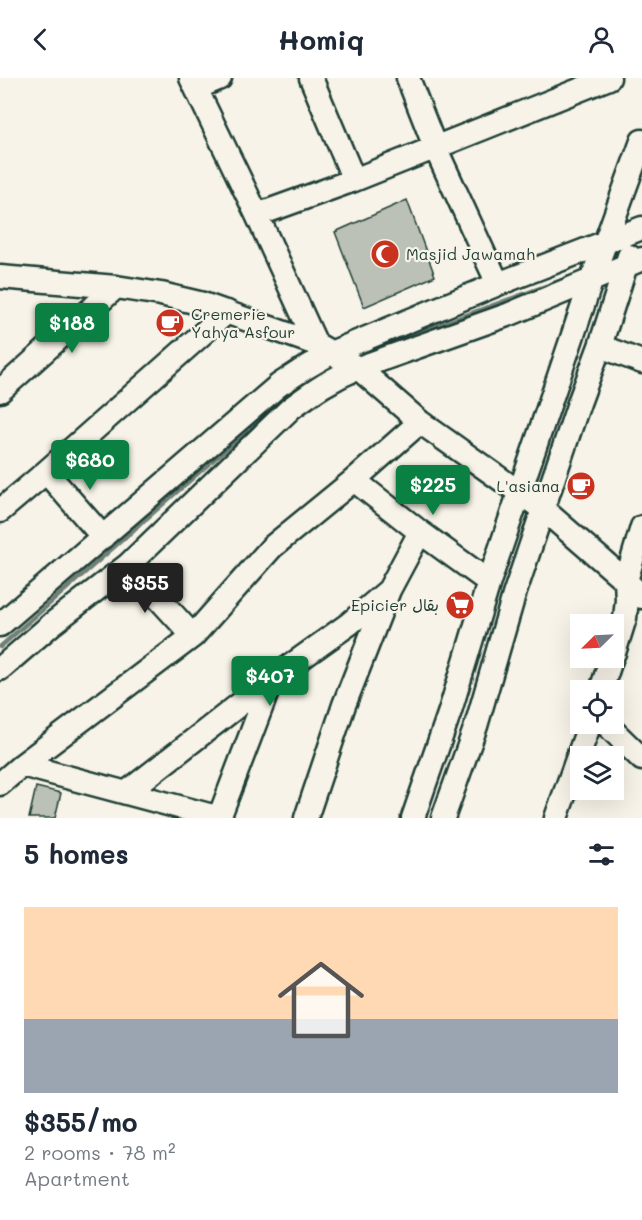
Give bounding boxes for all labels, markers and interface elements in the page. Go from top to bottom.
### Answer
text: Homiq [278,22,364,57]
icon: back [24,23,57,56]
icon: person [585,23,618,56]
mosque icon: Masjid Jawamah [369,238,401,270]
place label: Masjid Jawamah [406,243,535,264]
pin: $188 [36,303,108,354]
place label: Cremerie Yahya Asfour [191,303,295,342]
cafe icon: Cremerie Yahya Asfour [154,307,186,339]
text: $188 [49,309,95,335]
pin: $680 [54,440,126,491]
text: $680 [65,446,115,472]
pin: $225 [397,465,469,516]
cafe icon: L'asiana [565,470,597,502]
text: $225 [410,471,456,497]
place label: L'asiana [497,475,560,496]
pin: $355 [109,563,181,614]
text: $355 [121,569,169,595]
supermarket icon: Epicier بقال [444,589,476,621]
place label: Epicier بقال [351,594,439,615]
north arrow [570,614,624,668]
map controls [570,614,624,800]
pin: $407 [234,656,306,707]
text: $407 [245,662,295,688]
button: locate [570,680,624,734]
button: layers [570,746,624,800]
text: 5 homes [24,837,129,871]
icon: filters [585,838,618,871]
icon: home [267,946,375,1054]
text: $355/mo [24,1105,138,1139]
text: 2 rooms · 78 m² [24,1139,176,1165]
text: Apartment [24,1165,130,1191]

